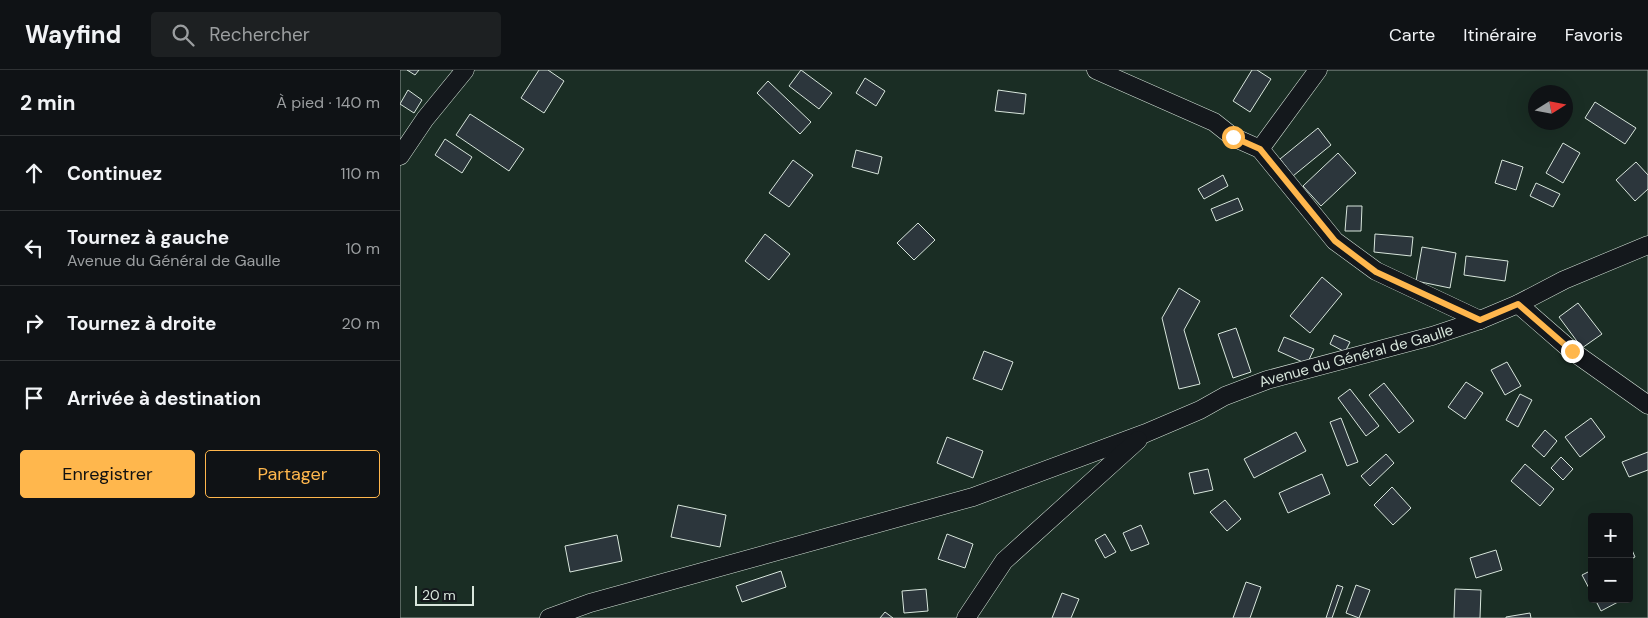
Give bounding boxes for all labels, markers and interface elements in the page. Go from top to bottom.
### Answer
search box [151,12,501,57]
text: Wayfind [25,19,121,50]
icon: search [169,21,197,49]
text: Rechercher [209,22,310,47]
text: Carte [1389,23,1435,47]
text: Itinéraire [1463,23,1537,47]
text: Favoris [1565,23,1623,47]
north arrow [1528,85,1573,130]
text: 2 min [20,89,76,117]
text: À pied · 140 m [276,92,380,113]
route start [1222,126,1245,149]
icon: ahead [20,159,48,187]
text: Continuez [67,161,162,186]
text: 110 m [341,163,380,184]
text: Tournez à gauche [67,225,229,250]
icon: left [20,234,48,262]
text: 10 m [346,238,380,259]
text: Avenue du Général de Gaulle [67,250,281,271]
icon: right [20,309,48,337]
text: Tournez à droite [67,311,217,336]
text: 20 m [341,313,380,334]
street label: Avenue du Général de Gaulle [1256,320,1456,392]
route end [1561,340,1584,363]
icon: arrive [20,384,48,412]
text: Arrivée à destination [67,386,261,411]
button: Enregistrer [20,450,195,498]
button: Partager [205,450,380,498]
map controls [1588,513,1633,603]
button: + [1588,513,1633,558]
button: − [1588,558,1633,603]
scale bar [415,583,474,606]
text: 20 m [422,586,456,604]

